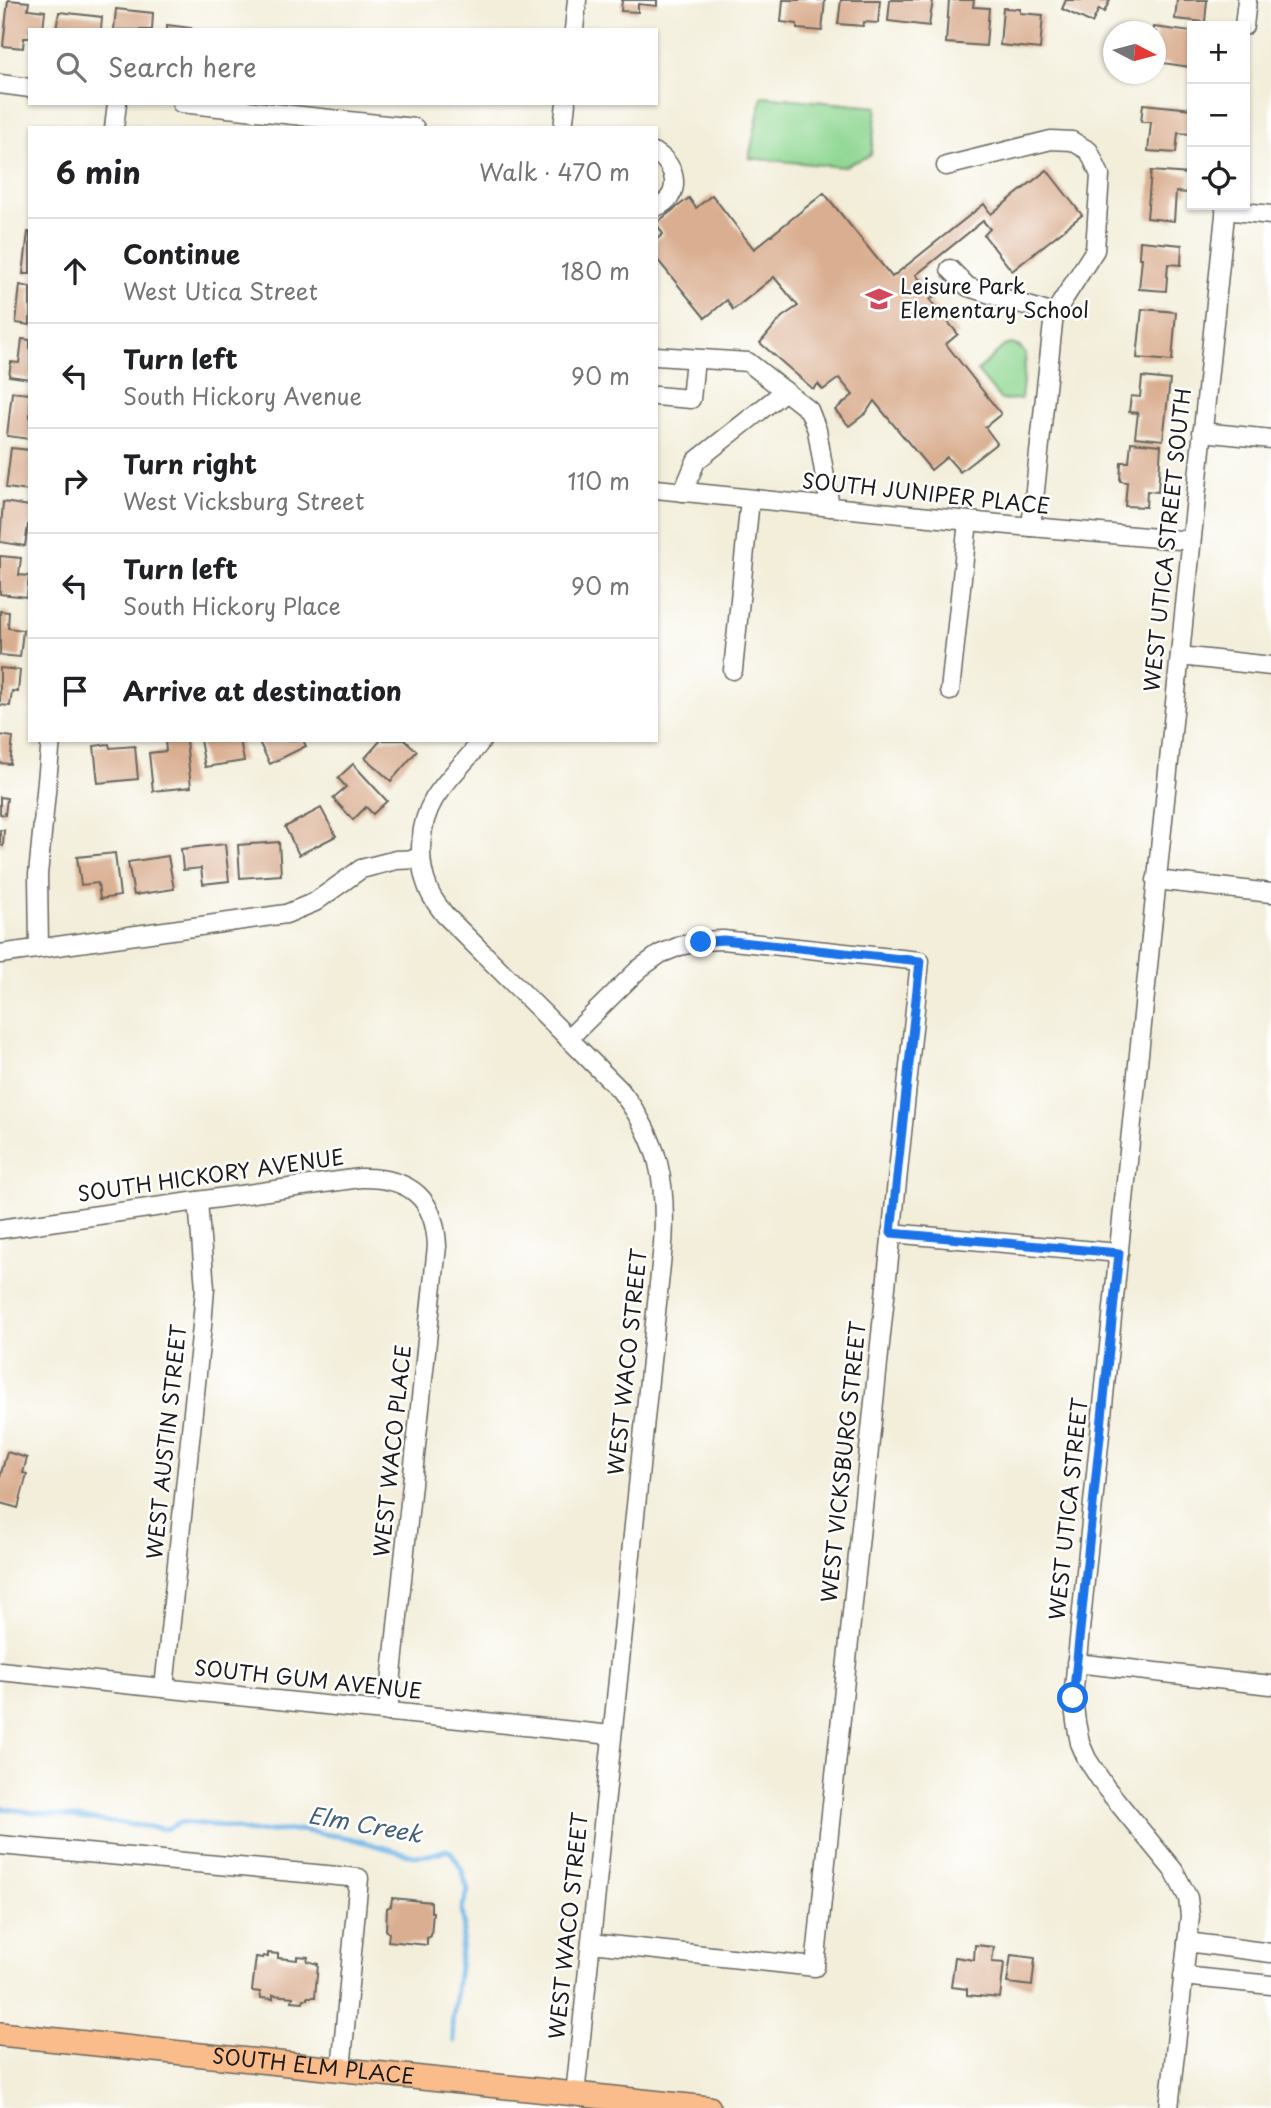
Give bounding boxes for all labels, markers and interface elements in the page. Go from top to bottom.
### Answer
north arrow [1103,21,1166,84]
map controls [1187,21,1250,210]
button: + [1187,21,1250,84]
search box [28,28,658,105]
text: Search here [108,47,257,86]
icon: search [52,48,90,86]
button: − [1187,84,1250,147]
button: locate [1187,147,1250,210]
text: 6 min [56,149,141,194]
text: Walk · 470 m [479,154,630,189]
text: Continue [123,234,240,273]
icon: ahead [56,252,94,290]
text: 180 m [561,253,630,288]
place label: Leisure Park Elementary School [900,269,1089,325]
text: West Utica Street [123,273,318,308]
school or university icon: Leisure Park Elementary School [864,284,894,314]
text: Turn left [123,339,238,378]
icon: left [56,357,94,395]
text: 90 m [571,358,630,393]
text: South Hickory Avenue [123,378,362,413]
street label: WEST UTICA STREET SOUTH [1134,386,1198,693]
text: Turn right [123,444,257,483]
icon: right [56,462,94,500]
text: 110 m [568,463,630,498]
street label: SOUTH JUNIPER PLACE [801,463,1052,521]
text: West Vicksburg Street [123,483,364,518]
text: Turn left [123,549,238,588]
icon: left [56,567,94,605]
text: 90 m [571,568,630,603]
text: South Hickory Place [123,588,341,623]
text: Arrive at destination [123,671,402,710]
icon: arrive [56,672,94,710]
route end [685,926,716,957]
street label: SOUTH HICKORY AVENUE [75,1139,346,1209]
street label: WEST WACO STREET [598,1246,654,1477]
street label: WEST VICKSBURG STREET [811,1319,873,1604]
street label: WEST AUSTIN STREET [137,1323,193,1561]
street label: WEST WACO PLACE [364,1343,418,1559]
street label: WEST UTICA STREET [1039,1395,1095,1622]
street label: SOUTH GUM AVENUE [193,1650,424,1706]
route start [1057,1682,1088,1713]
water label: Elm Creek [306,1796,426,1851]
street label: WEST WACO STREET [539,1810,595,2041]
street label: SOUTH ELM PLACE [211,2038,416,2091]

